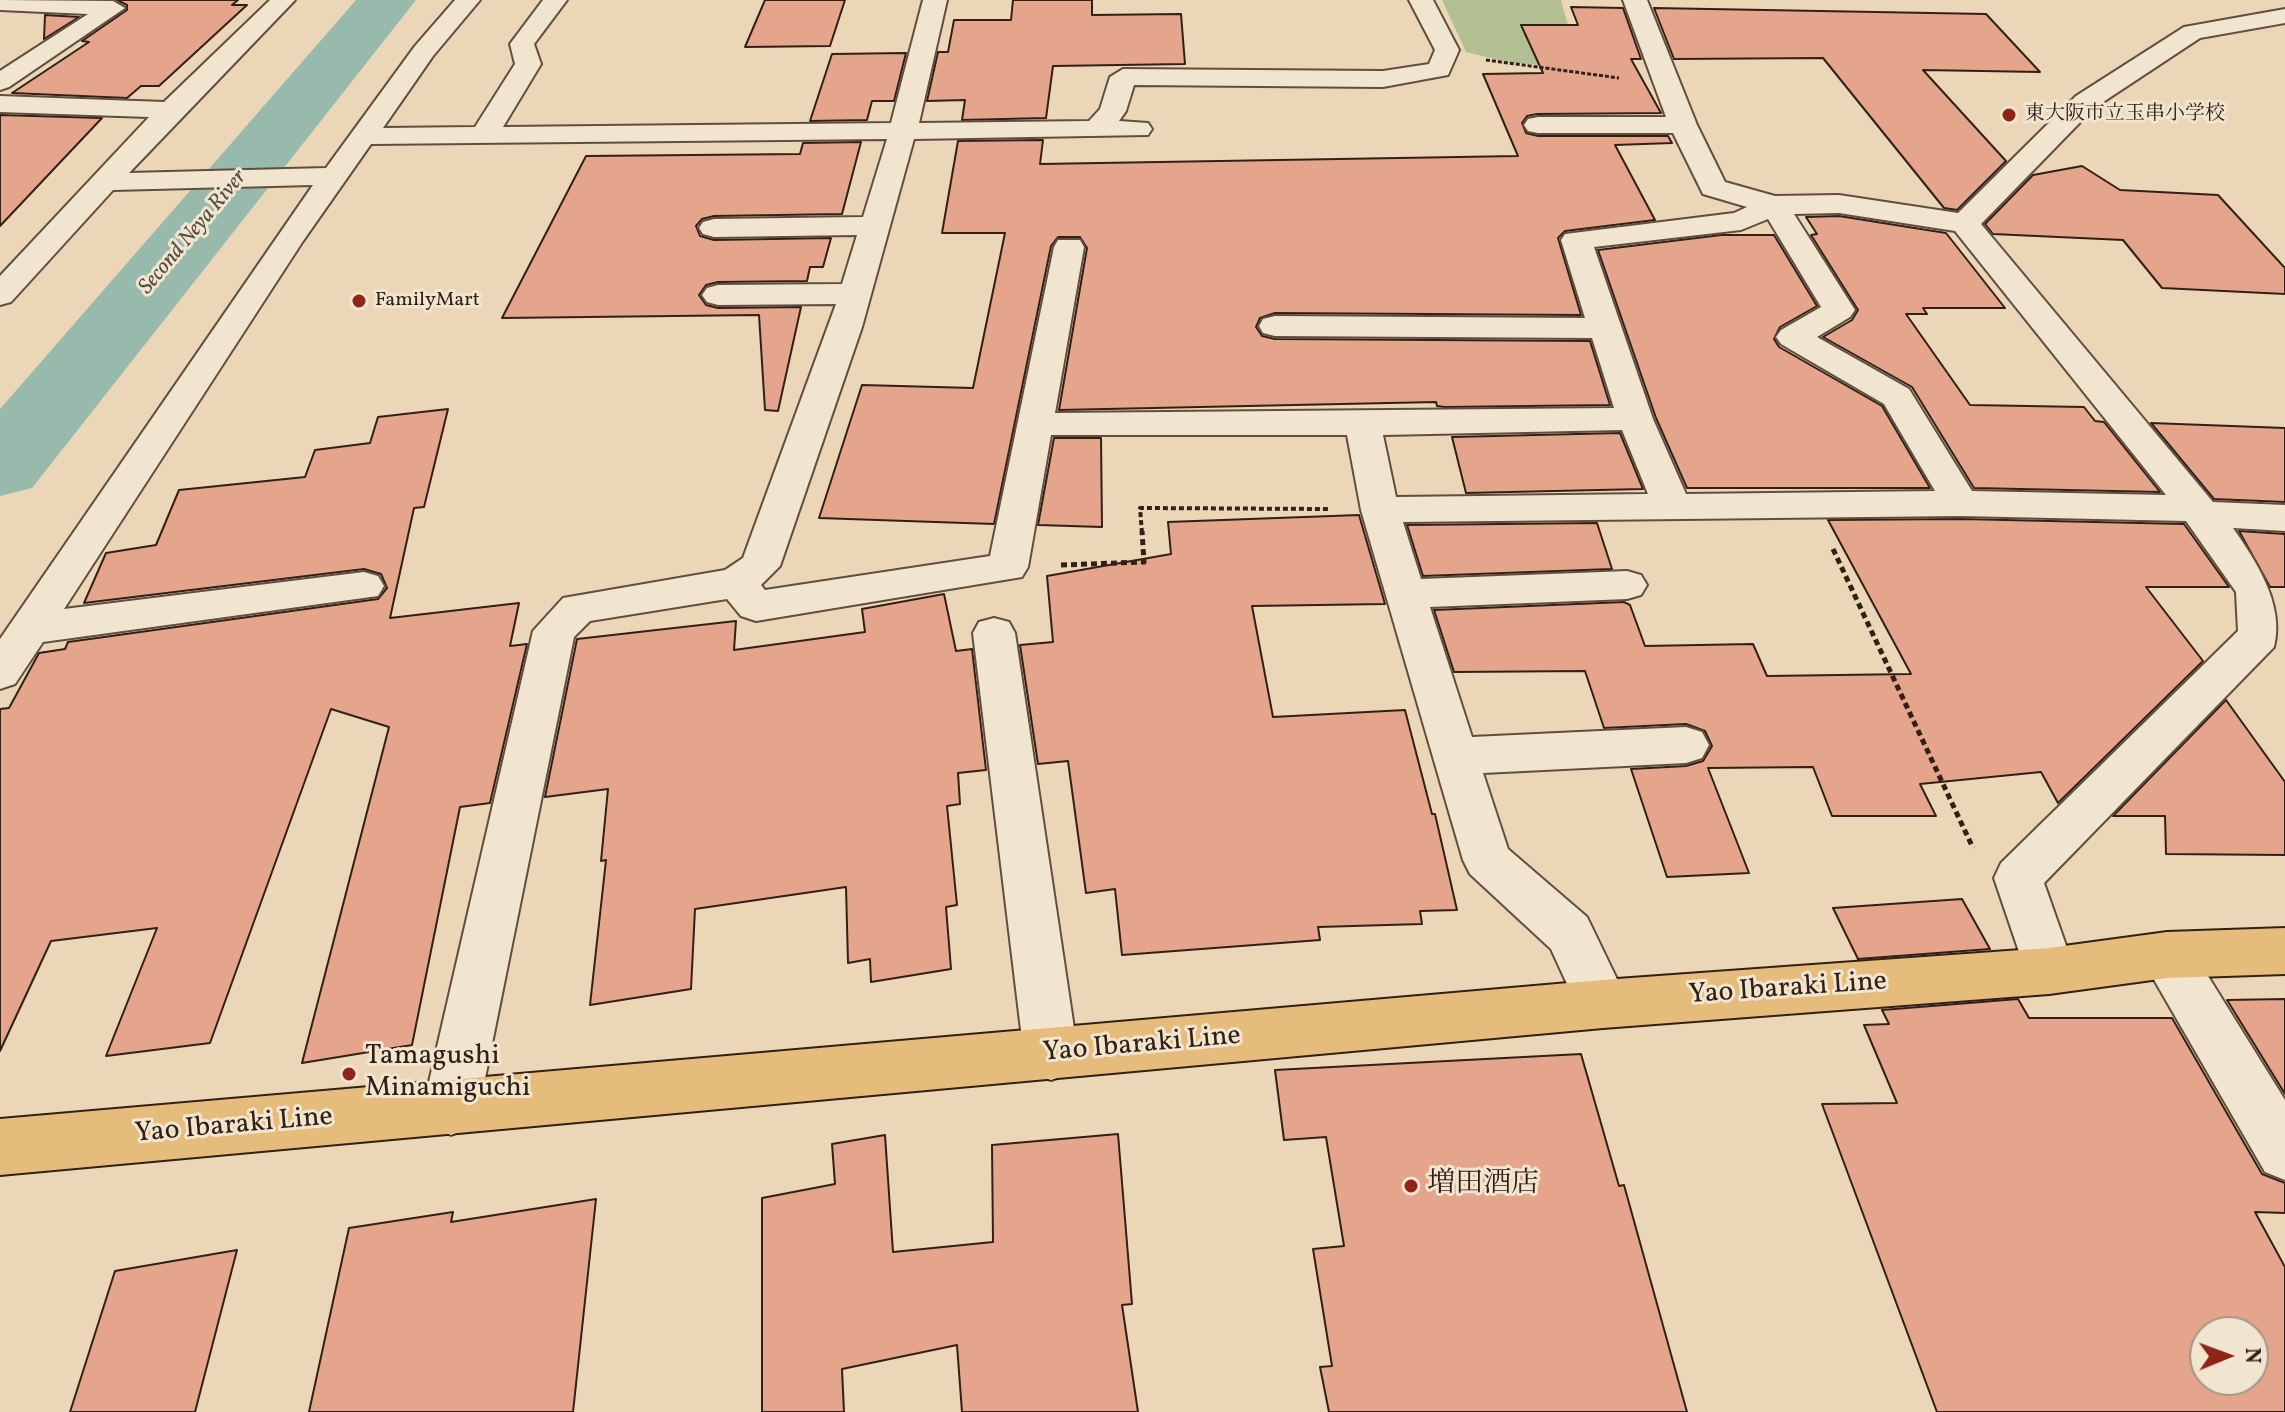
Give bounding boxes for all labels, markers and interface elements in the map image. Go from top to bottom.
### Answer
place label: 東大阪市立玉串小学校 [2025,103,2225,127]
marker: 東大阪市立玉串小学校 [2000,106,2018,124]
water label: Second Neya River [134,165,254,301]
place label: FamilyMart [375,289,480,313]
marker: FamilyMart [350,292,368,310]
street label: Yao Ibaraki Line [1688,966,1888,1014]
street label: Yao Ibaraki Line [1042,1021,1242,1071]
place label: Tamagushi Minamiguchi [365,1041,530,1107]
marker: Tamagushi Minamiguchi [340,1065,358,1083]
street label: Yao Ibaraki Line [134,1102,334,1152]
place label: 増田酒店 [1427,1169,1539,1203]
marker: 増田酒店 [1402,1177,1420,1195]
north arrow [2189,1316,2269,1396]
text: N [2236,1347,2267,1364]

